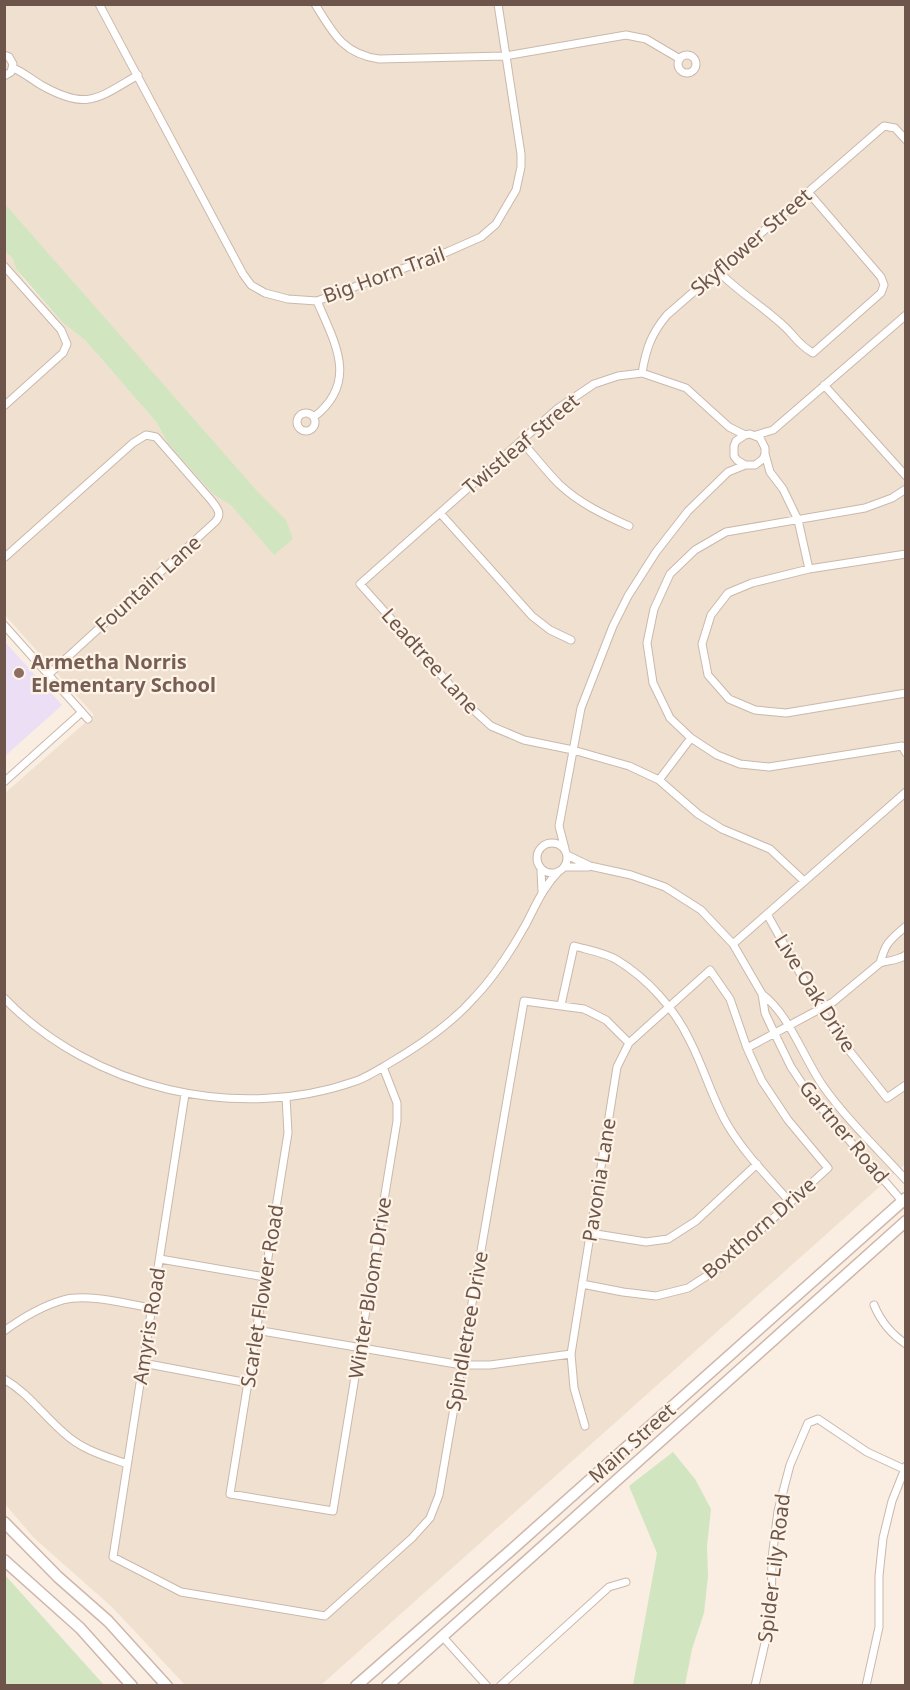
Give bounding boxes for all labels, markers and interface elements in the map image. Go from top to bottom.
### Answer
street label: Skyflower Street [684,182,817,302]
street label: Big Horn Trail [319,240,449,309]
street label: Twistleaf Street [457,387,585,500]
street label: Fountain Lane [89,529,206,638]
street label: Leadtree Lane [376,602,485,719]
place label: Armetha Norris Elementary School [31,648,216,698]
marker: Armetha Norris Elementary School [12,666,26,680]
street label: Live Oak Drive [768,929,863,1057]
street label: Gartner Road [793,1075,895,1189]
street label: Pavonia Lane [575,1116,622,1244]
street label: Boxthorn Drive [696,1171,821,1284]
street label: Winter Bloom Drive [342,1195,397,1381]
street label: Scarlet Flower Road [234,1203,289,1389]
street label: Spindletree Drive [439,1249,494,1413]
street label: Amyris Road [126,1266,171,1386]
street label: Main Street [583,1396,681,1489]
street label: Spider Lily Road [751,1492,796,1644]

